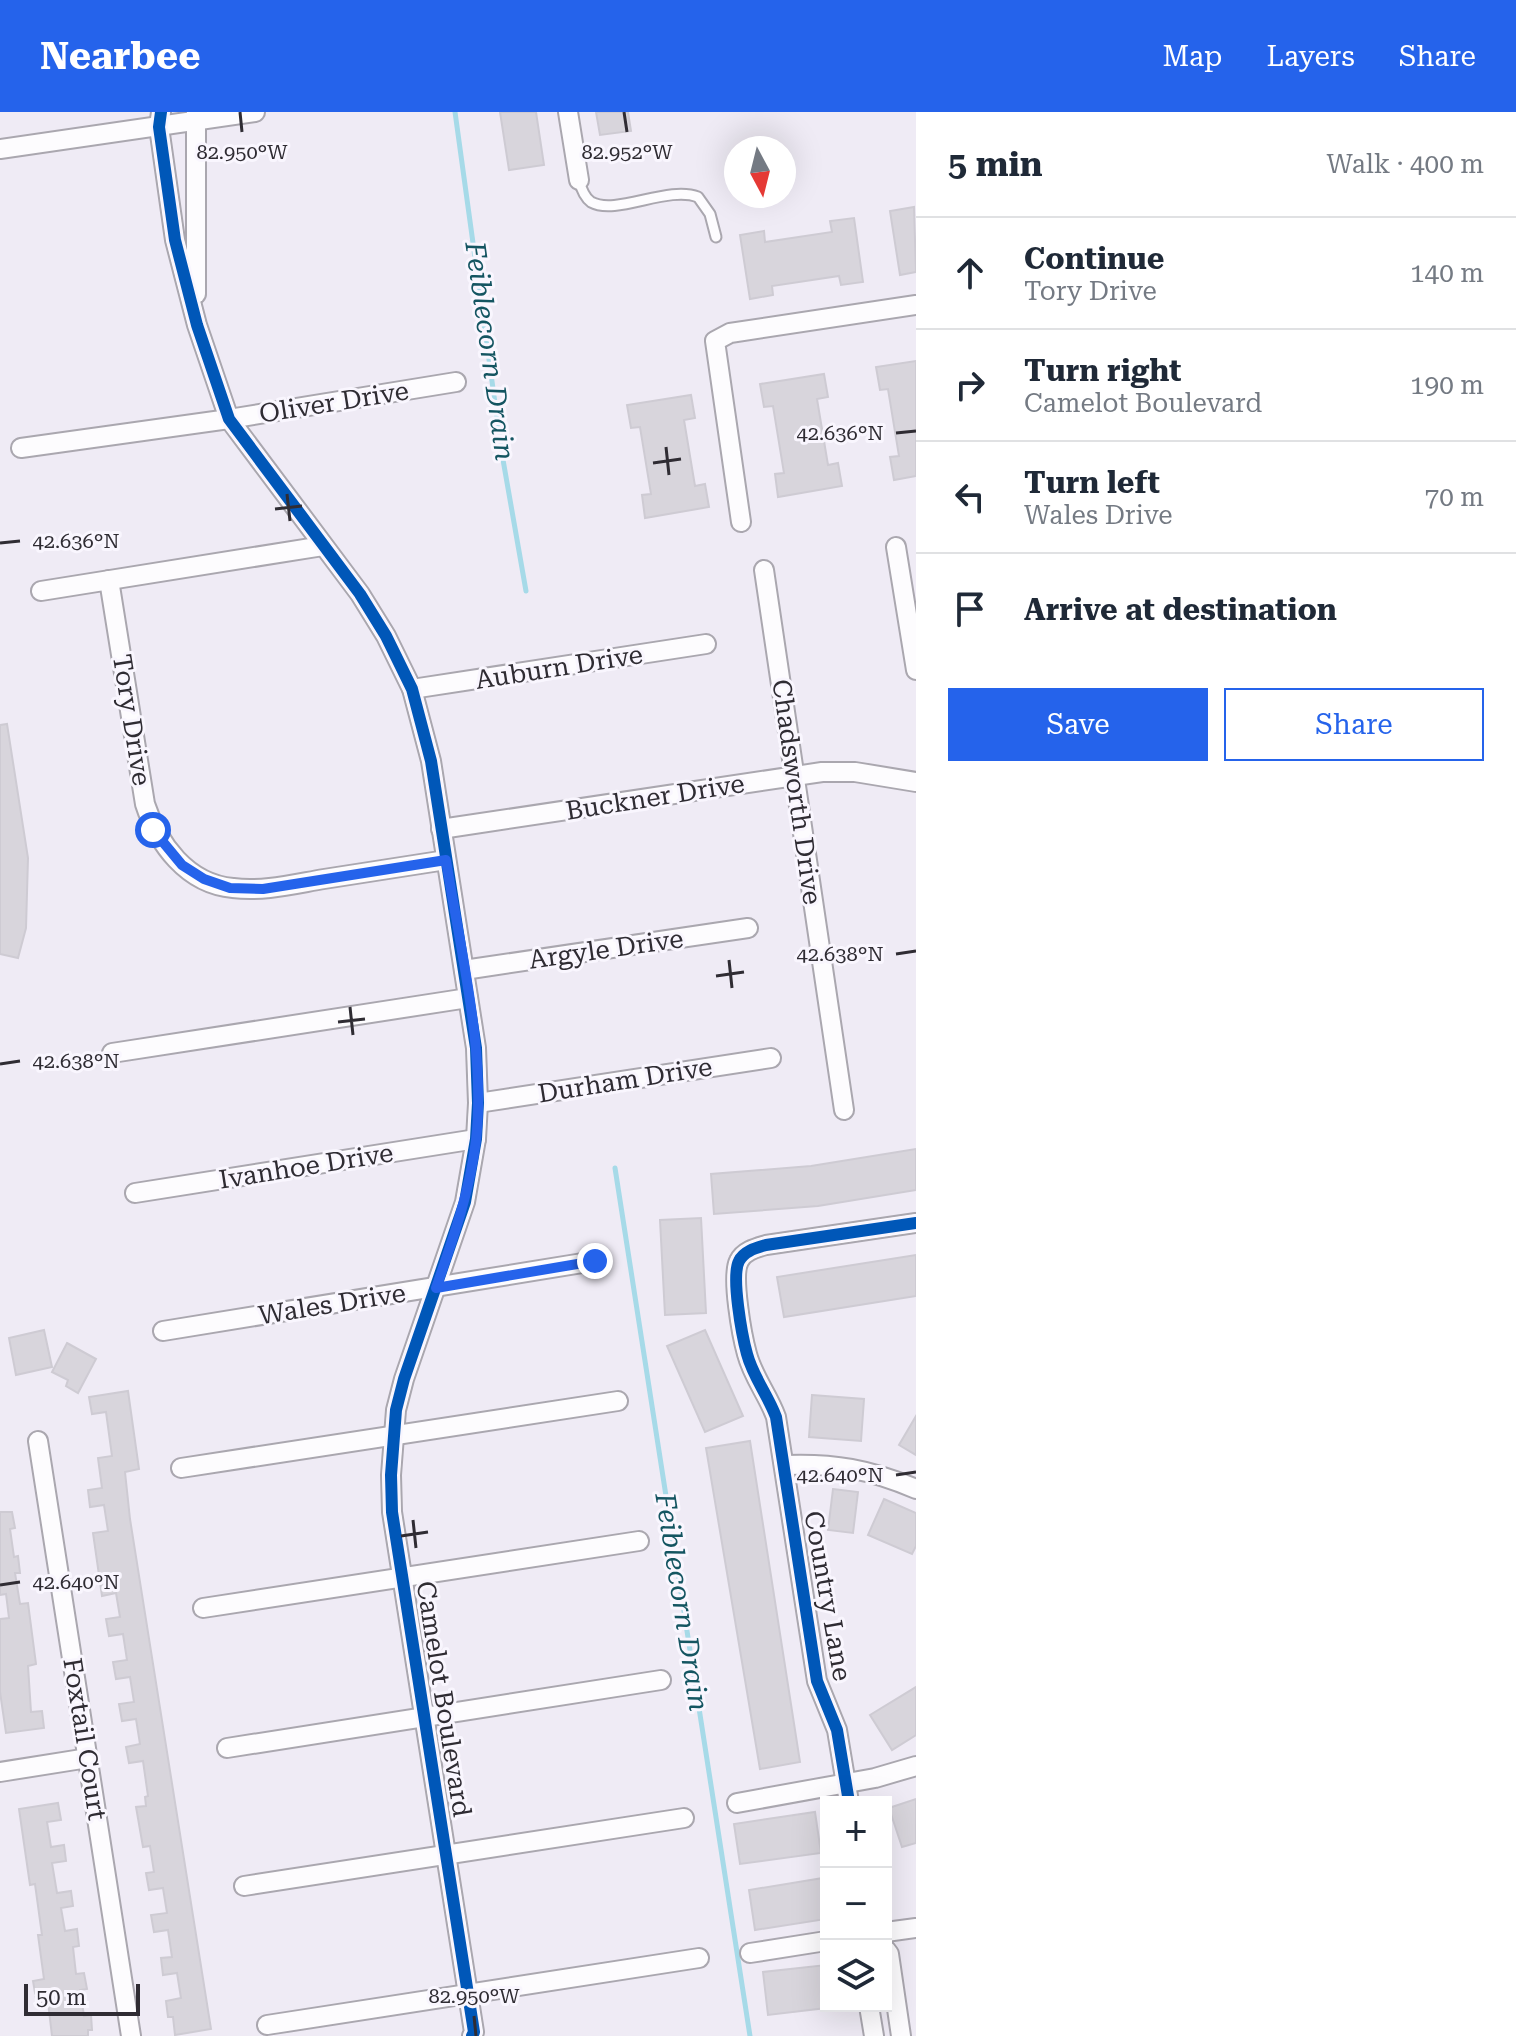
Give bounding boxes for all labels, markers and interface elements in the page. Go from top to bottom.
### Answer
text: Nearbee [40,34,201,78]
text: Map [1163,40,1222,73]
text: Layers [1266,40,1355,73]
text: Share [1399,40,1476,73]
north arrow [724,136,796,208]
text: 82.950°W [196,140,288,164]
text: 82.952°W [581,140,673,164]
text: 5 min [948,144,1043,184]
text: Walk · 400 m [1326,149,1484,179]
water label: Feiblecorn Drain [458,239,522,463]
text: Continue [1024,241,1164,276]
icon: ahead [948,251,992,295]
text: 140 m [1410,258,1484,288]
text: Tory Drive [1024,276,1157,306]
text: Turn right [1024,353,1181,388]
icon: right [948,363,992,407]
text: 190 m [1410,370,1484,400]
street label: Oliver Drive [257,375,411,429]
text: Camelot Boulevard [1024,388,1262,418]
text: 42.636°N [797,421,883,445]
text: Turn left [1024,465,1160,500]
icon: left [948,475,992,519]
text: 70 m [1425,482,1484,512]
text: Wales Drive [1024,500,1173,530]
text: 42.636°N [33,529,119,553]
icon: arrive [948,587,992,631]
text: Arrive at destination [1024,592,1337,627]
street label: Auburn Drive [473,639,645,695]
street label: Tory Drive [107,652,157,788]
street label: Chadsworth Drive [766,677,828,907]
button: Save [948,688,1208,761]
button: Share [1224,688,1484,761]
street label: Buckner Drive [563,768,747,826]
route start [135,812,171,848]
street label: Argyle Drive [527,923,685,975]
text: 42.638°N [797,942,883,966]
text: 42.638°N [33,1049,119,1073]
street label: Durham Drive [536,1051,714,1109]
street label: Ivanhoe Drive [217,1137,395,1195]
route end [577,1243,613,1279]
street label: Wales Drive [256,1278,408,1330]
text: 42.640°N [797,1463,883,1487]
water label: Feiblecorn Drain [648,1490,716,1714]
street label: Country Lane [798,1509,858,1683]
text: 42.640°N [33,1570,119,1594]
street label: Camelot Boulevard [411,1579,477,1819]
street label: Foxtail Court [57,1656,113,1823]
map controls [820,1796,892,2012]
button: + [820,1796,892,1868]
button: − [820,1868,892,1940]
button: layers [820,1940,892,2012]
scale bar [24,1980,140,2016]
text: 82.950°W [428,1984,520,2008]
text: 50 m [36,1985,86,2010]

